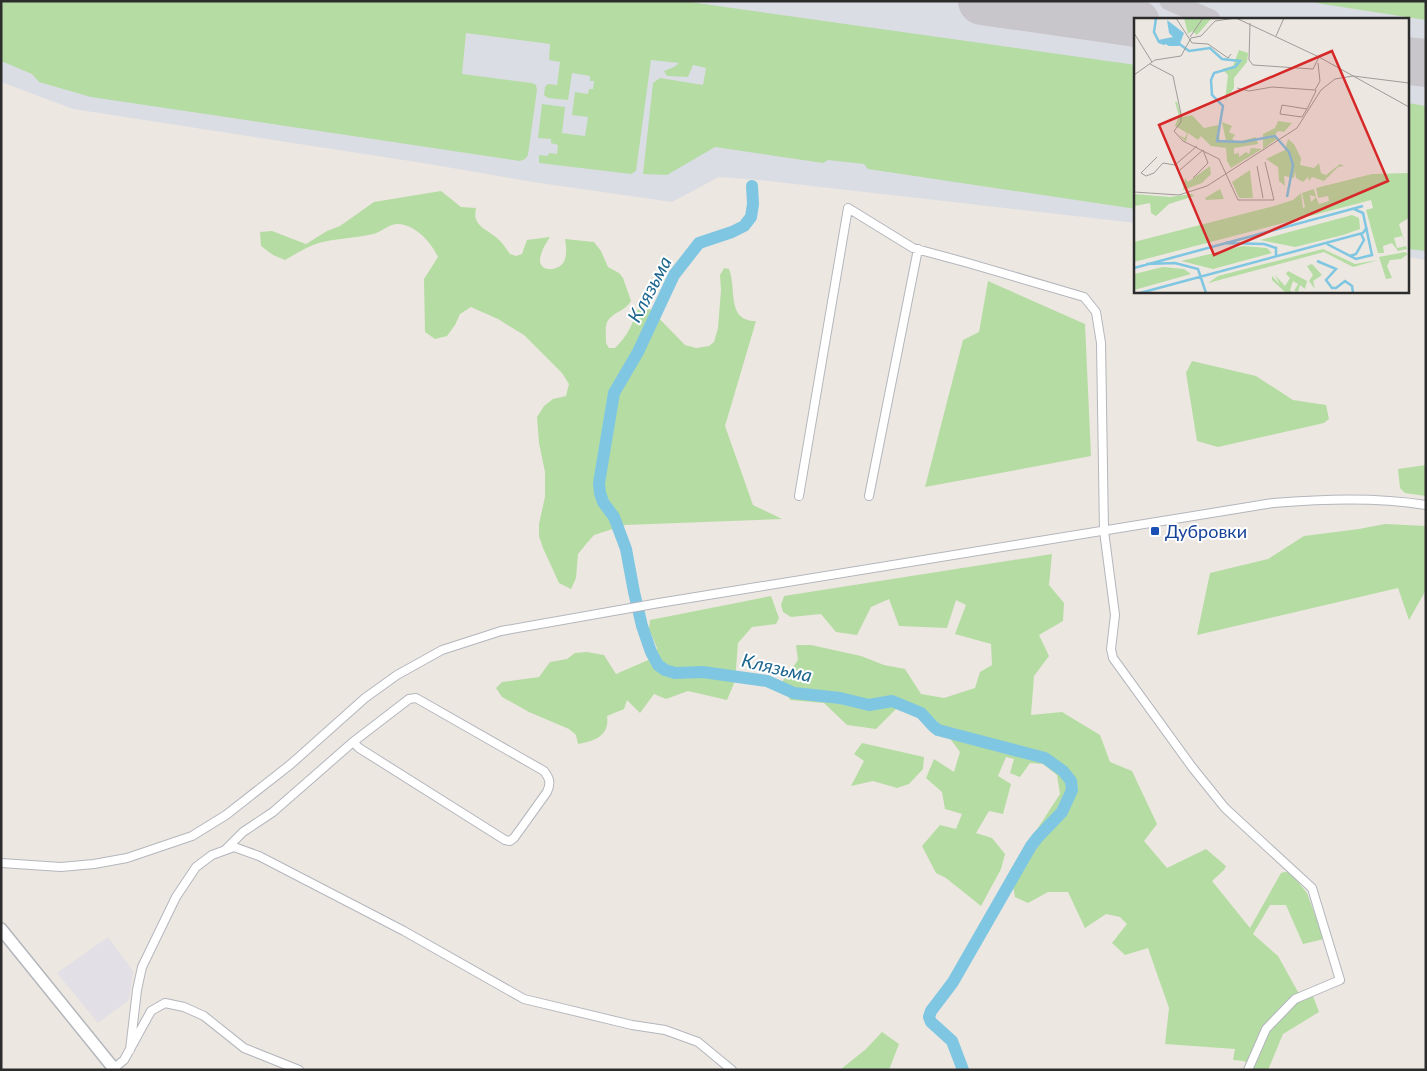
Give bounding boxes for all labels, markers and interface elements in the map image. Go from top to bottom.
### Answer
inset map [1134,18,1410,292]
water label: Клязьма [622,252,676,326]
place label: Дубровки [1165,520,1247,542]
marker: Дубровки [1149,525,1161,537]
water label: Клязьма [740,648,814,686]

